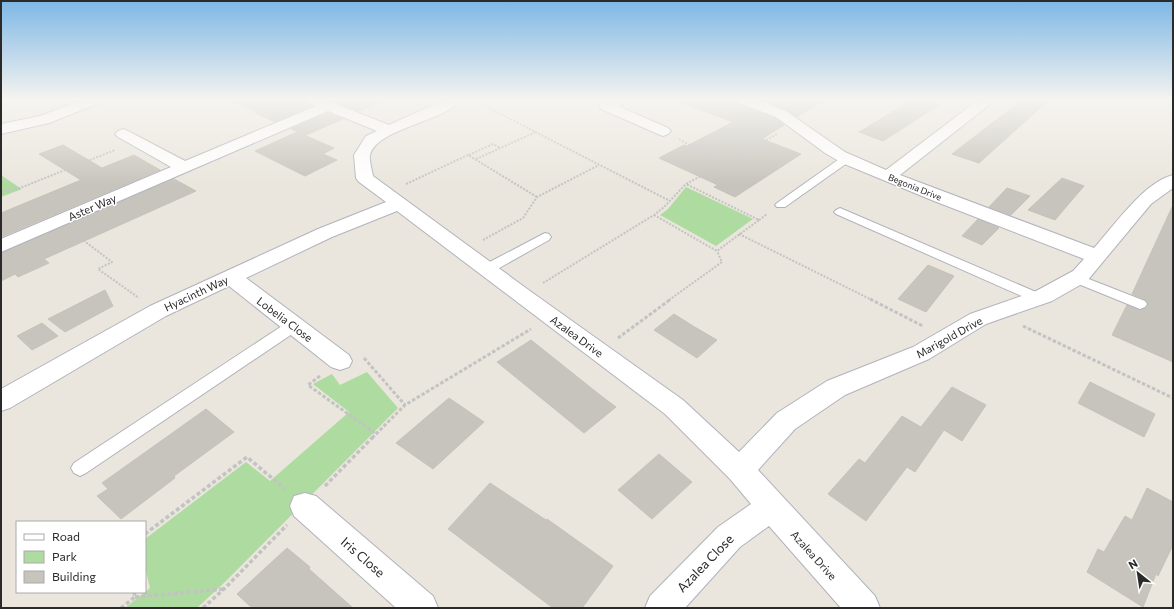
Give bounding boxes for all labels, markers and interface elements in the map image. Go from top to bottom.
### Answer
street label: Begonia Drive [887,171,943,203]
street label: Aster Way [66,191,118,223]
street label: Hyacinth Way [162,272,230,313]
street label: Lobelia Close [255,294,316,344]
street label: Azalea Drive [548,313,606,360]
street label: Marigold Drive [914,313,985,361]
legend [16,521,146,593]
street label: Azalea Drive [788,528,840,582]
text: Road [52,529,80,543]
street label: Azalea Close [673,531,737,595]
street label: Iris Close [338,534,388,581]
text: Park [52,549,78,563]
north arrow [1118,553,1158,593]
text: N [1126,556,1140,572]
text: Building [52,569,96,583]

